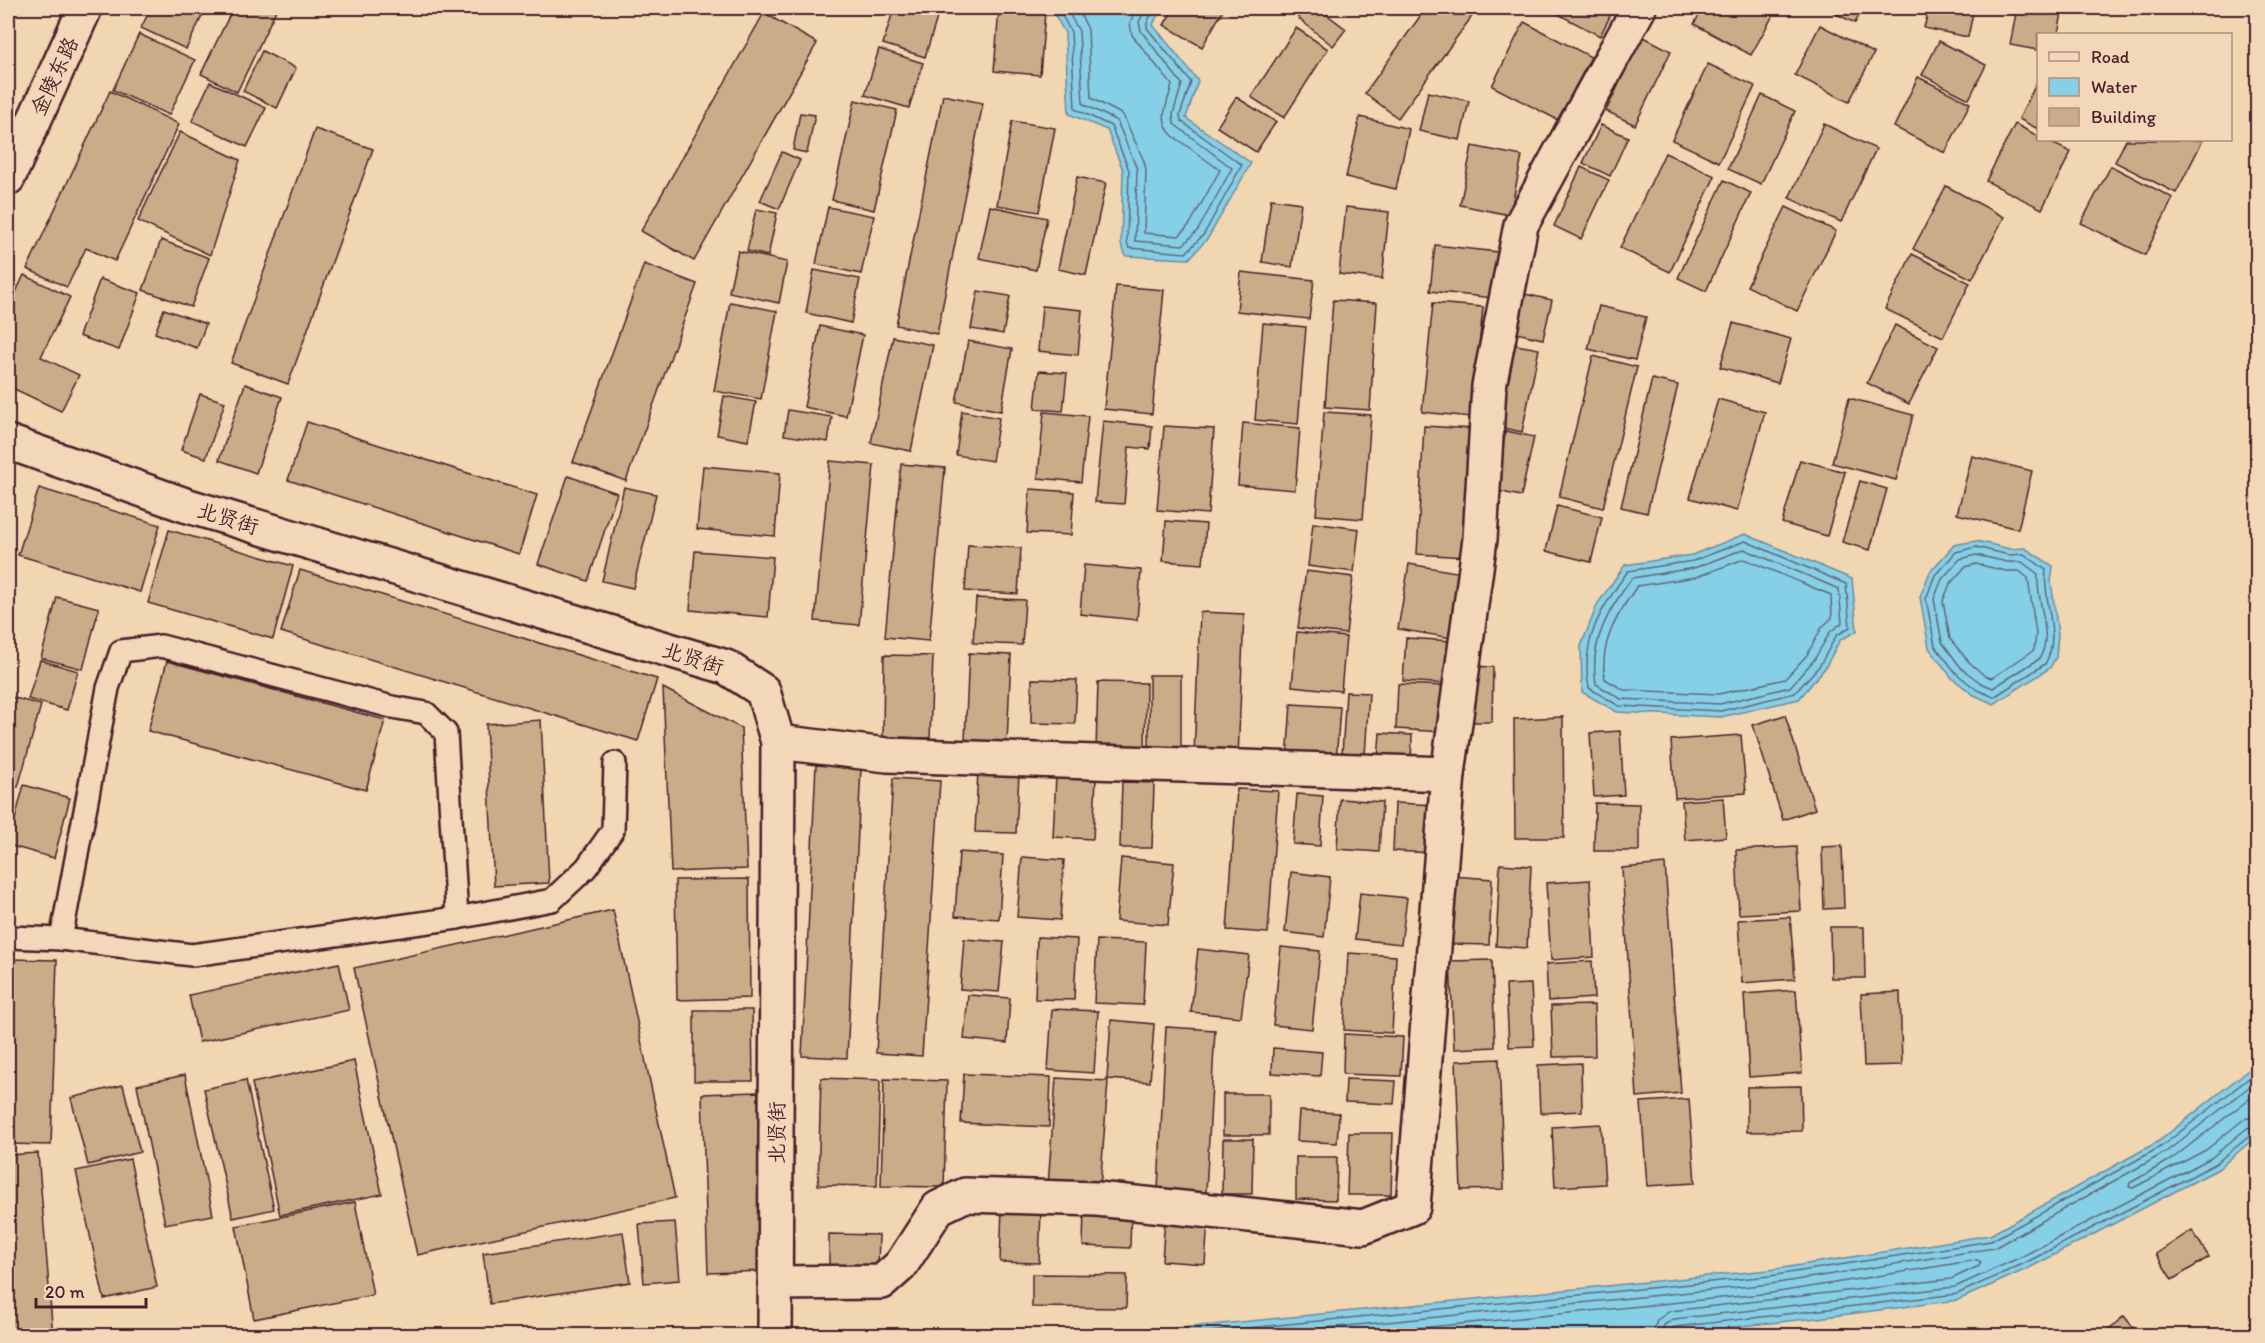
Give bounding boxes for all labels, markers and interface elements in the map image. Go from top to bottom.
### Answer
street label: 金陵东路 [25,33,83,119]
legend [2037,33,2232,141]
text: Road [2091,46,2130,68]
text: Water [2091,76,2137,98]
text: Building [2091,106,2157,128]
street label: 北贤街 [194,497,262,539]
street label: 北贤街 [659,636,727,680]
street label: 北贤街 [764,1102,789,1165]
scale bar [36,1271,146,1309]
text: 20 m [45,1281,85,1303]

